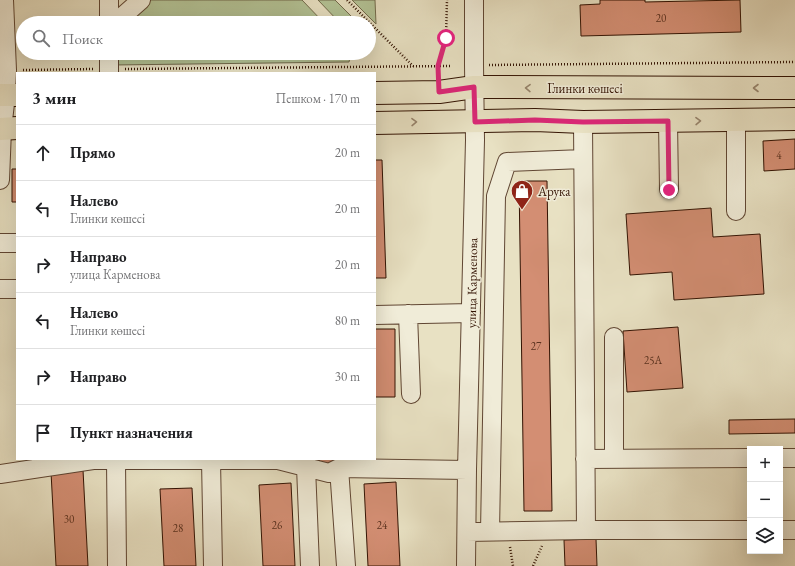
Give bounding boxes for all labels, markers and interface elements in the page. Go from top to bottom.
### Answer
house number: 20 [656,11,666,25]
search box [16,16,376,60]
icon: search [30,27,52,49]
text: Поиск [62,29,103,48]
route start [437,29,455,47]
street label: Глинки көшесі [547,80,623,97]
one-way arrow [525,84,531,92]
one-way arrow [753,84,759,92]
text: 3 мин [32,87,76,109]
text: Пешком · 170 m [276,90,360,107]
one-way arrow [695,116,701,125]
one-way arrow [411,118,417,126]
icon: ahead [32,142,54,164]
text: Прямо [70,143,115,162]
text: 20 m [335,144,360,161]
house number: 4 [776,148,782,162]
shop icon: Арука [509,178,535,211]
route end [660,181,678,199]
place label: Арука [537,183,571,200]
text: Налево [70,191,118,210]
icon: left [32,198,54,220]
text: 20 m [335,200,360,217]
text: Глинки көшесі [70,210,145,227]
street label: улица Карменова [463,237,481,328]
text: Направо [70,247,127,266]
icon: right [32,254,54,276]
text: 20 m [335,256,360,273]
text: улица Карменова [70,266,160,283]
text: Налево [70,303,118,322]
icon: left [32,310,54,332]
text: 80 m [335,312,360,329]
text: Глинки көшесі [70,322,145,339]
house number: 27 [531,339,542,353]
house number: 25А [644,353,662,367]
icon: right [32,366,54,388]
text: Направо [70,367,127,386]
text: 30 m [335,368,360,385]
icon: arrive [32,422,54,444]
text: Пункт назначения [70,423,193,442]
map controls [747,446,783,554]
button: + [747,446,783,482]
button: − [747,482,783,518]
house number: 30 [64,512,74,526]
house number: 26 [272,518,283,532]
house number: 24 [377,518,388,532]
button: layers [747,518,783,554]
house number: 28 [173,521,183,535]

